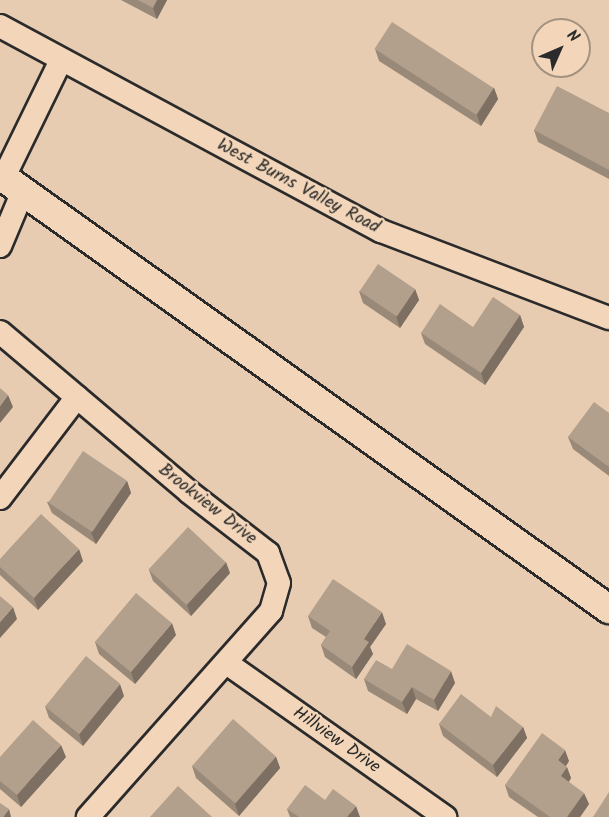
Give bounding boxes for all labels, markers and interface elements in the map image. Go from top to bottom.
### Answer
north arrow [531,18,591,78]
text: N [560,24,585,49]
street label: West Burns Valley Road [213,135,383,239]
street label: Brookview Drive [153,460,261,550]
street label: Hillview Drive [288,703,384,779]

